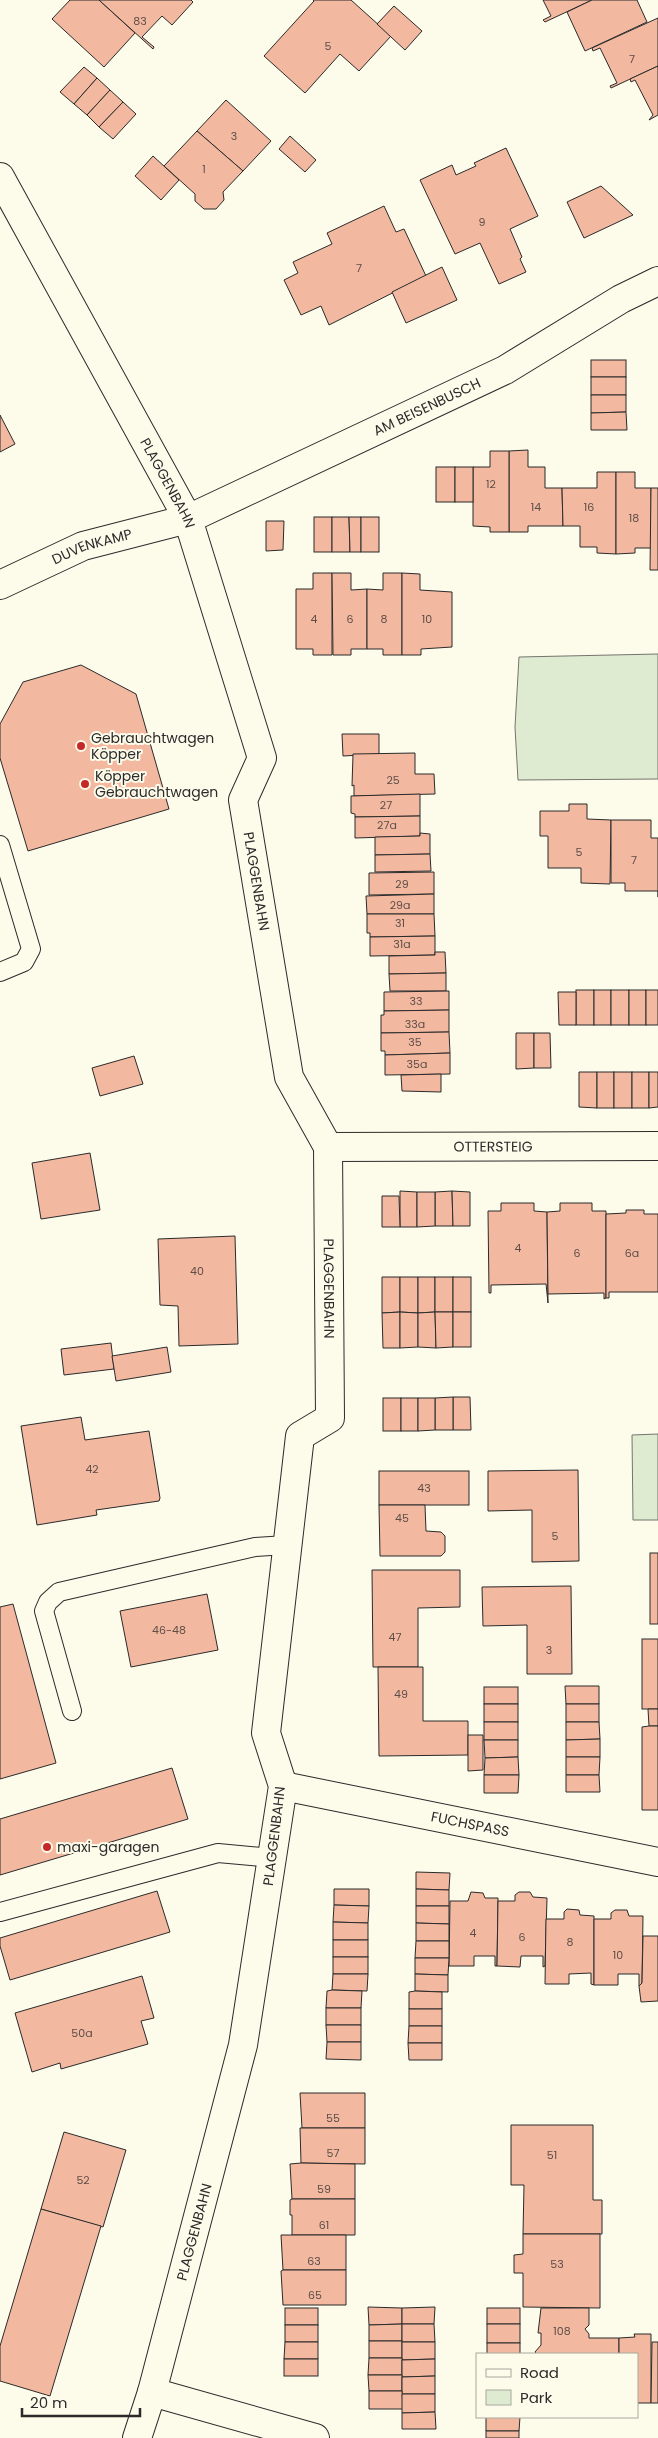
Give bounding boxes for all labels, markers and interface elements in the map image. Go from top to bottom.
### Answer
house number: 83 [133,13,147,29]
house number: 5 [325,38,332,54]
house number: 7 [629,51,635,67]
house number: 3 [231,128,237,144]
house number: 1 [202,161,206,177]
house number: 9 [479,214,486,230]
house number: 7 [356,260,362,276]
street label: AM BEISENBUSCH [370,373,484,441]
street label: PLAGGENBAHN [135,434,200,530]
house number: 12 [486,476,496,492]
house number: 14 [531,499,541,515]
house number: 16 [584,499,594,515]
house number: 18 [629,510,639,526]
street label: DUVENKAMP [48,524,134,569]
house number: 4 [311,611,318,627]
house number: 6 [347,611,354,627]
house number: 8 [381,611,388,627]
house number: 10 [422,611,432,627]
place label: Gebrauchtwagen Köpper [91,728,214,764]
marker: Gebrauchtwagen Köpper [75,740,87,752]
place label: Köpper Gebrauchtwagen [95,766,218,802]
house number: 25 [386,772,400,788]
marker: Köpper Gebrauchtwagen [79,778,91,790]
house number: 27 [380,797,392,813]
house number: 27a [377,817,397,833]
street label: PLAGGENBAHN [238,830,275,932]
house number: 5 [576,844,583,860]
house number: 7 [631,852,637,868]
house number: 29 [395,876,409,892]
house number: 29a [390,897,410,913]
house number: 31 [395,915,405,931]
house number: 31a [393,936,411,952]
house number: 33 [410,993,422,1009]
house number: 33a [405,1016,425,1032]
house number: 35 [408,1034,422,1050]
house number: 35a [407,1056,427,1072]
street label: OTTERSTEIG [453,1136,533,1157]
street label: PLAGGENBAHN [319,1238,339,1339]
house number: 4 [515,1240,522,1256]
house number: 6 [574,1245,581,1261]
house number: 6a [625,1245,639,1261]
house number: 40 [190,1263,204,1279]
house number: 42 [85,1461,99,1477]
house number: 43 [417,1480,431,1496]
house number: 45 [395,1510,409,1526]
house number: 5 [552,1528,559,1544]
house number: 46-48 [152,1622,186,1638]
house number: 47 [389,1629,401,1645]
house number: 3 [546,1642,552,1658]
house number: 49 [394,1686,408,1702]
street label: PLAGGENBAHN [258,1785,290,1887]
street label: FUCHSPASS [429,1806,511,1842]
place label: maxi-garagen [57,1837,159,1857]
marker: maxi-garagen [41,1841,53,1853]
house number: 4 [470,1925,477,1941]
house number: 6 [519,1929,526,1945]
house number: 8 [567,1934,574,1950]
house number: 10 [613,1947,623,1963]
house number: 50a [71,2025,93,2041]
house number: 55 [326,2110,340,2126]
house number: 57 [327,2145,339,2161]
house number: 51 [547,2147,557,2163]
house number: 52 [76,2172,90,2188]
street label: PLAGGENBAHN [171,2181,217,2283]
house number: 59 [317,2181,331,2197]
house number: 61 [319,2217,329,2233]
house number: 63 [307,2253,321,2269]
house number: 53 [550,2256,564,2272]
house number: 65 [308,2287,322,2303]
house number: 108 [553,2323,571,2339]
legend [476,2353,638,2418]
text: Road [520,2362,559,2383]
scale bar [22,2386,140,2418]
text: Park [520,2387,552,2408]
text: 20 m [30,2392,68,2413]

